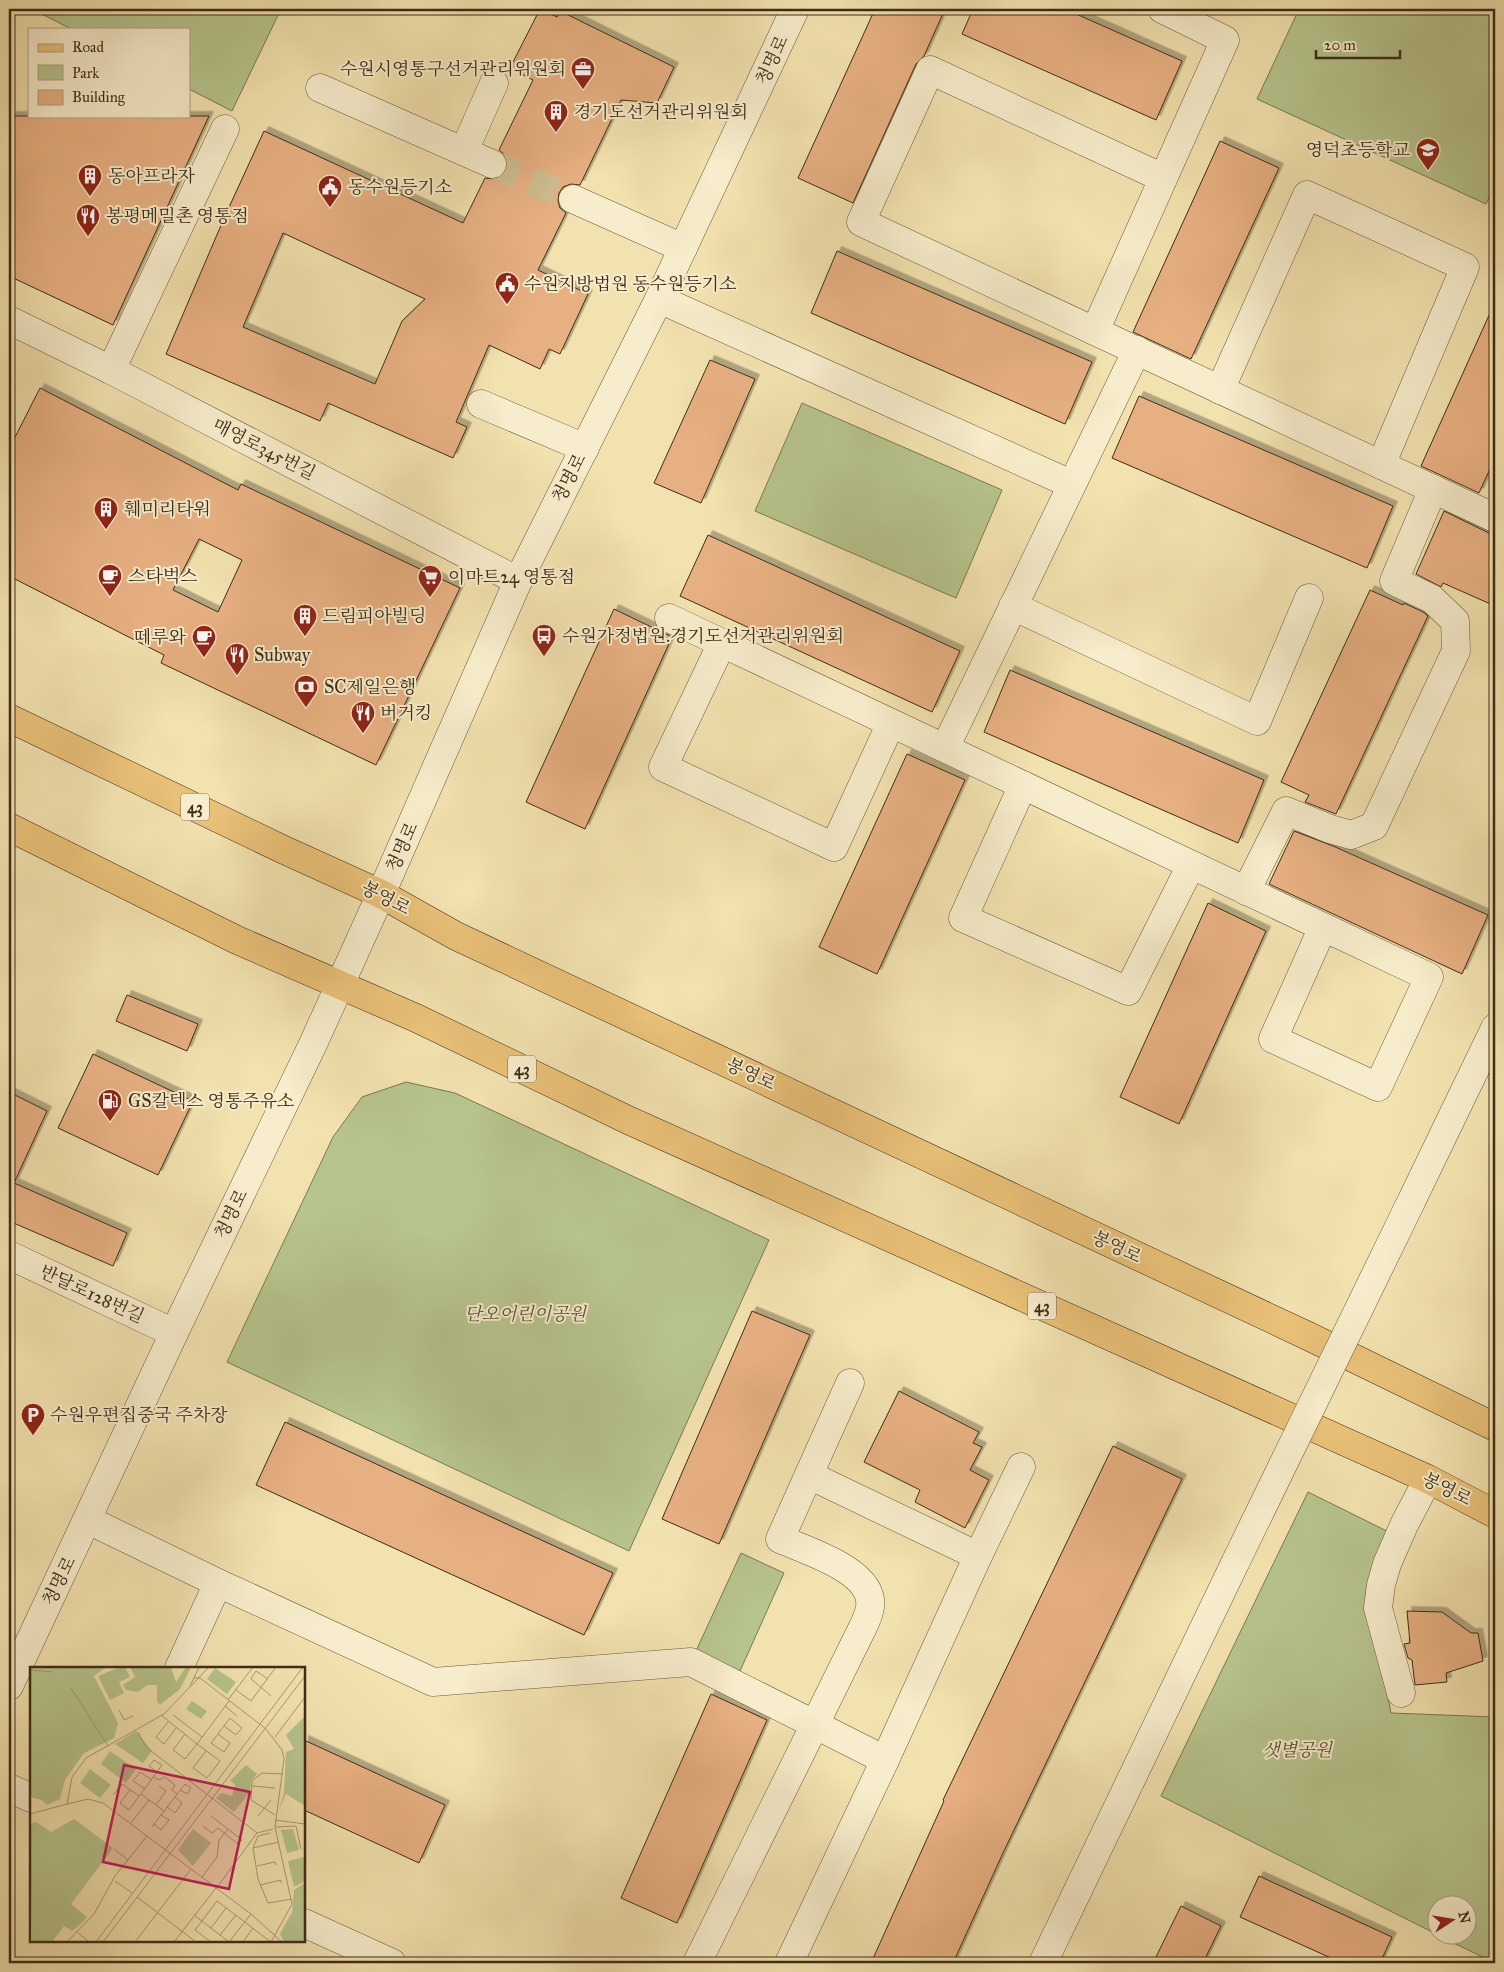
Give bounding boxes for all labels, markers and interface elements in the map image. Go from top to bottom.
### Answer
legend [28,28,190,118]
scale bar [1316,28,1400,60]
street label: 청명로 [751,32,793,88]
text: 20 m [1324,36,1356,54]
text: Road [72,38,104,56]
office icon: 수원시영통구선거관리위원회 [570,56,596,90]
place label: 수원시영통구선거관리위원회 [340,58,566,80]
text: Park [72,64,99,82]
text: Building [72,88,126,106]
building icon: 경기도선거관리위원회 [543,99,569,133]
place label: 경기도선거관리위원회 [574,101,748,123]
school or university icon: 영덕초등학교 [1415,137,1441,171]
place label: 영덕초등학교 [1306,139,1411,161]
building icon: 동아프라자 [77,163,103,197]
place label: 동아프라자 [108,165,196,187]
public building icon: 동수원등기소 [317,174,343,208]
place label: 동수원등기소 [348,176,452,198]
restaurant icon: 봉평메밀촌 영통점 [75,203,101,237]
place label: 봉평메밀촌 영통점 [106,205,249,227]
public building icon: 수원지방법원 동수원등기소 [494,271,520,305]
place label: 수원지방법원 동수원등기소 [524,273,737,295]
street label: 매영로345번길 [209,414,319,484]
street label: 청명로 [547,450,591,506]
building icon: 훼미리타워 [93,496,119,530]
place label: 훼미리타워 [124,498,211,520]
cafe icon: 스타벅스 [97,563,123,597]
supermarket icon: 이마트24 영통점 [417,564,443,598]
place label: 스타벅스 [128,565,198,587]
place label: 이마트24 영통점 [448,566,575,588]
building icon: 드림피아빌딩 [292,603,318,637]
place label: 드림피아빌딩 [322,605,426,627]
bus stop icon: 수원가정법원.경기도선거관리위원회 [531,623,557,657]
cafe icon: 떼루와 [191,624,217,658]
place label: 수원가정법원.경기도선거관리위원회 [562,625,844,647]
place label: 떼루와 [134,626,187,648]
restaurant icon: Subway [224,642,250,676]
place label: Subway [254,644,311,666]
bank icon: SC제일은행 [293,674,319,708]
place label: SC제일은행 [324,676,416,698]
restaurant icon: 버거킹 [350,700,376,734]
place label: 버거킹 [380,702,432,724]
road number: 43 [181,794,209,820]
street label: 청명로 [381,819,423,875]
street label: 봉영로 [358,876,414,920]
street label: 봉영로 [723,1053,779,1095]
road number: 43 [508,1056,536,1082]
fuel station icon: GS칼텍스 영통주유소 [97,1088,123,1122]
place label: GS칼텍스 영통주유소 [128,1090,295,1112]
street label: 청명로 [210,1186,252,1242]
street label: 봉영로 [1089,1226,1145,1268]
street label: 반달로128번길 [36,1260,148,1328]
road number: 43 [1028,1292,1056,1320]
park label: 단오어린이공원 [464,1303,587,1325]
parking icon: 수원우편집중국 주차장 [20,1402,46,1436]
place label: 수원우편집중국 주차장 [50,1404,228,1426]
street label: 봉영로 [1419,1468,1475,1510]
street label: 청명로 [38,1553,80,1609]
inset map [30,1667,305,1942]
park label: 샛별공원 [1262,1739,1333,1761]
north arrow [1426,1894,1476,1944]
text: N [1455,1910,1474,1925]

